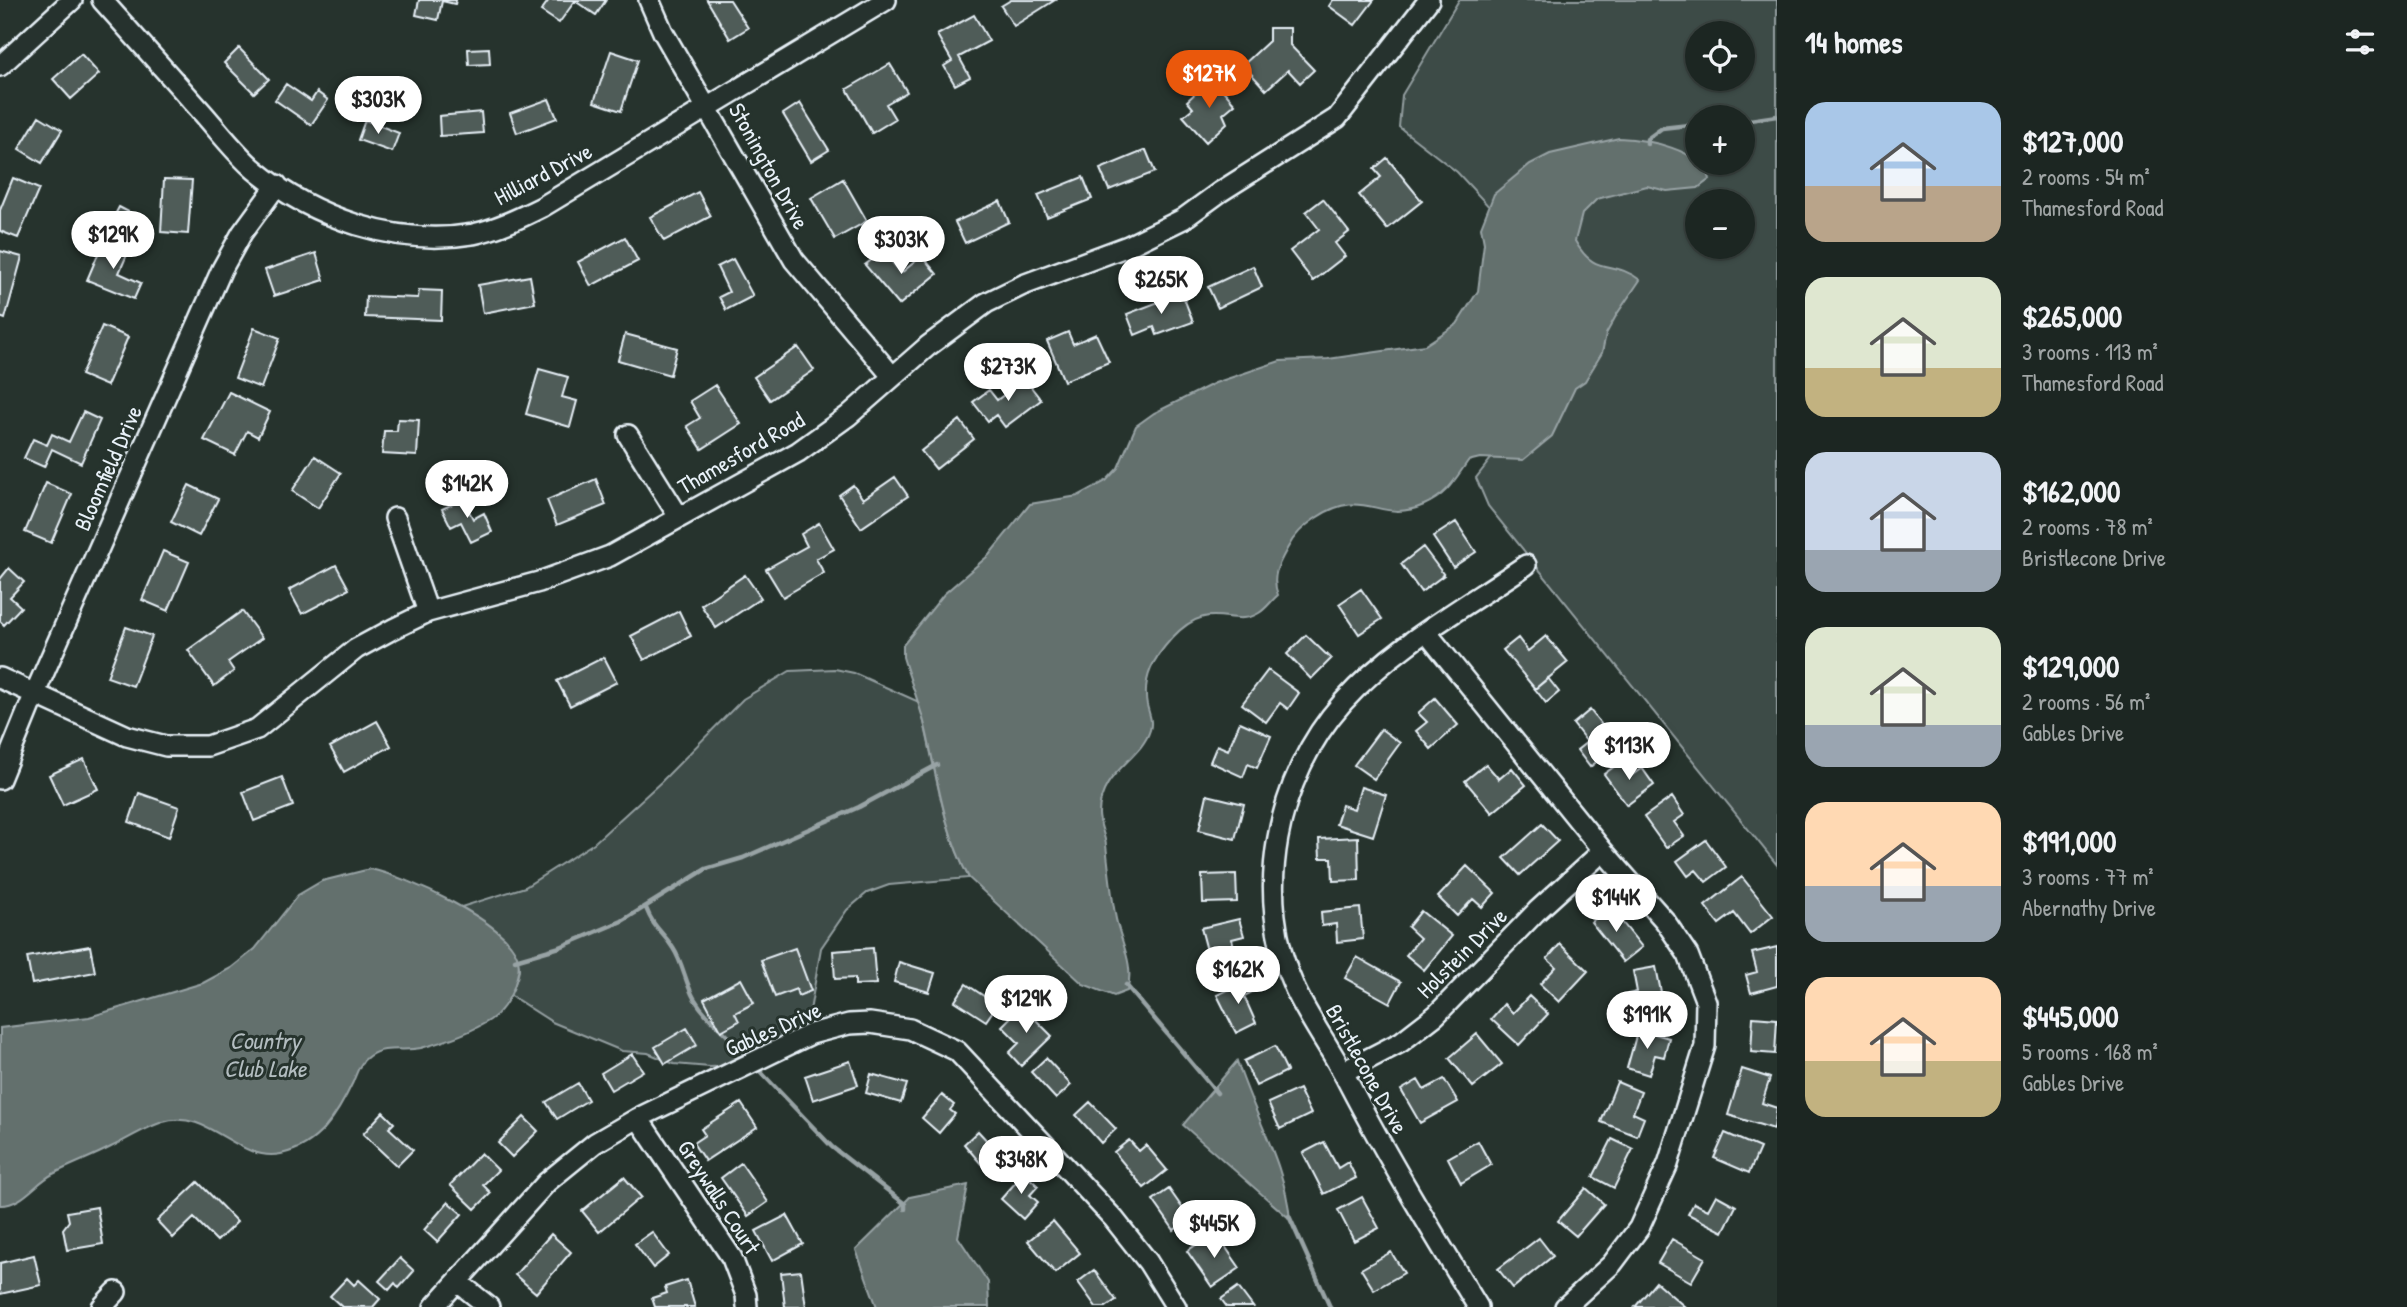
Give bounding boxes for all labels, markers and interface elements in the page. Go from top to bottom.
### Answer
map controls [1685,21,1755,259]
button: locate [1685,21,1755,91]
text: 14 homes [1805,22,1903,62]
icon: filters [2341,23,2379,61]
pin: $127K [1160,50,1258,110]
text: $127K [1182,57,1236,88]
pin: $303K [329,76,427,136]
text: $303K [351,83,405,114]
street label: Stonington Drive [722,97,817,235]
button: + [1685,105,1755,175]
text: $127,000 [2022,121,2123,161]
icon: home [1861,130,1945,214]
street label: Hilliard Drive [489,135,597,212]
text: 2 rooms · 54 m² [2022,161,2150,192]
button: − [1685,189,1755,259]
text: Thamesford Road [2022,192,2163,223]
pin: $129K [64,212,162,271]
pin: $303K [852,216,950,276]
text: $129K [87,218,139,249]
text: $303K [874,223,928,254]
pin: $265K [1112,256,1210,316]
text: $265K [1134,263,1188,294]
text: $265,000 [2022,296,2122,336]
icon: home [1861,305,1945,389]
text: 3 rooms · 113 m² [2022,336,2158,367]
pin: $273K [959,344,1057,403]
text: $273K [980,350,1036,381]
text: Thamesford Road [2022,367,2163,398]
street label: Bloomfield Drive [66,400,149,535]
street label: Thamesford Road [672,404,810,501]
pin: $142K [418,461,516,520]
text: $142K [441,467,493,498]
text: $162,000 [2022,471,2121,511]
icon: home [1861,480,1945,564]
text: 2 rooms · 78 m² [2022,511,2153,542]
text: Bristlecone Drive [2022,542,2166,573]
text: $129,000 [2022,646,2120,686]
icon: home [1861,655,1945,739]
text: 2 rooms · 56 m² [2022,686,2150,717]
text: Gables Drive [2022,717,2124,748]
pin: $113K [1580,722,1678,782]
text: $113K [1604,729,1654,760]
text: $191,000 [2022,821,2116,861]
icon: home [1861,830,1945,914]
text: 3 rooms · 77 m² [2022,861,2154,892]
pin: $144K [1567,874,1665,934]
text: $144K [1591,881,1641,912]
text: Abernathy Drive [2022,892,2156,923]
street label: Holstein Drive [1410,901,1514,1005]
pin: $162K [1189,946,1287,1006]
text: $162K [1212,953,1264,984]
pin: $129K [977,976,1075,1035]
text: $129K [1000,982,1052,1013]
pin: $191K [1598,992,1696,1051]
street label: Gables Drive [720,994,826,1063]
text: $445,000 [2022,996,2119,1036]
street label: Bristlecone Drive [1319,998,1416,1139]
text: $191K [1623,998,1671,1029]
icon: home [1861,1005,1945,1089]
water label: Country Club Lake [224,1024,308,1084]
text: 5 rooms · 168 m² [2022,1036,2158,1067]
text: Gables Drive [2022,1067,2124,1098]
street label: Greywalls Court [671,1134,769,1261]
pin: $348K [972,1136,1070,1196]
text: $348K [995,1143,1047,1174]
pin: $445K [1165,1200,1263,1260]
text: $445K [1189,1207,1239,1238]

